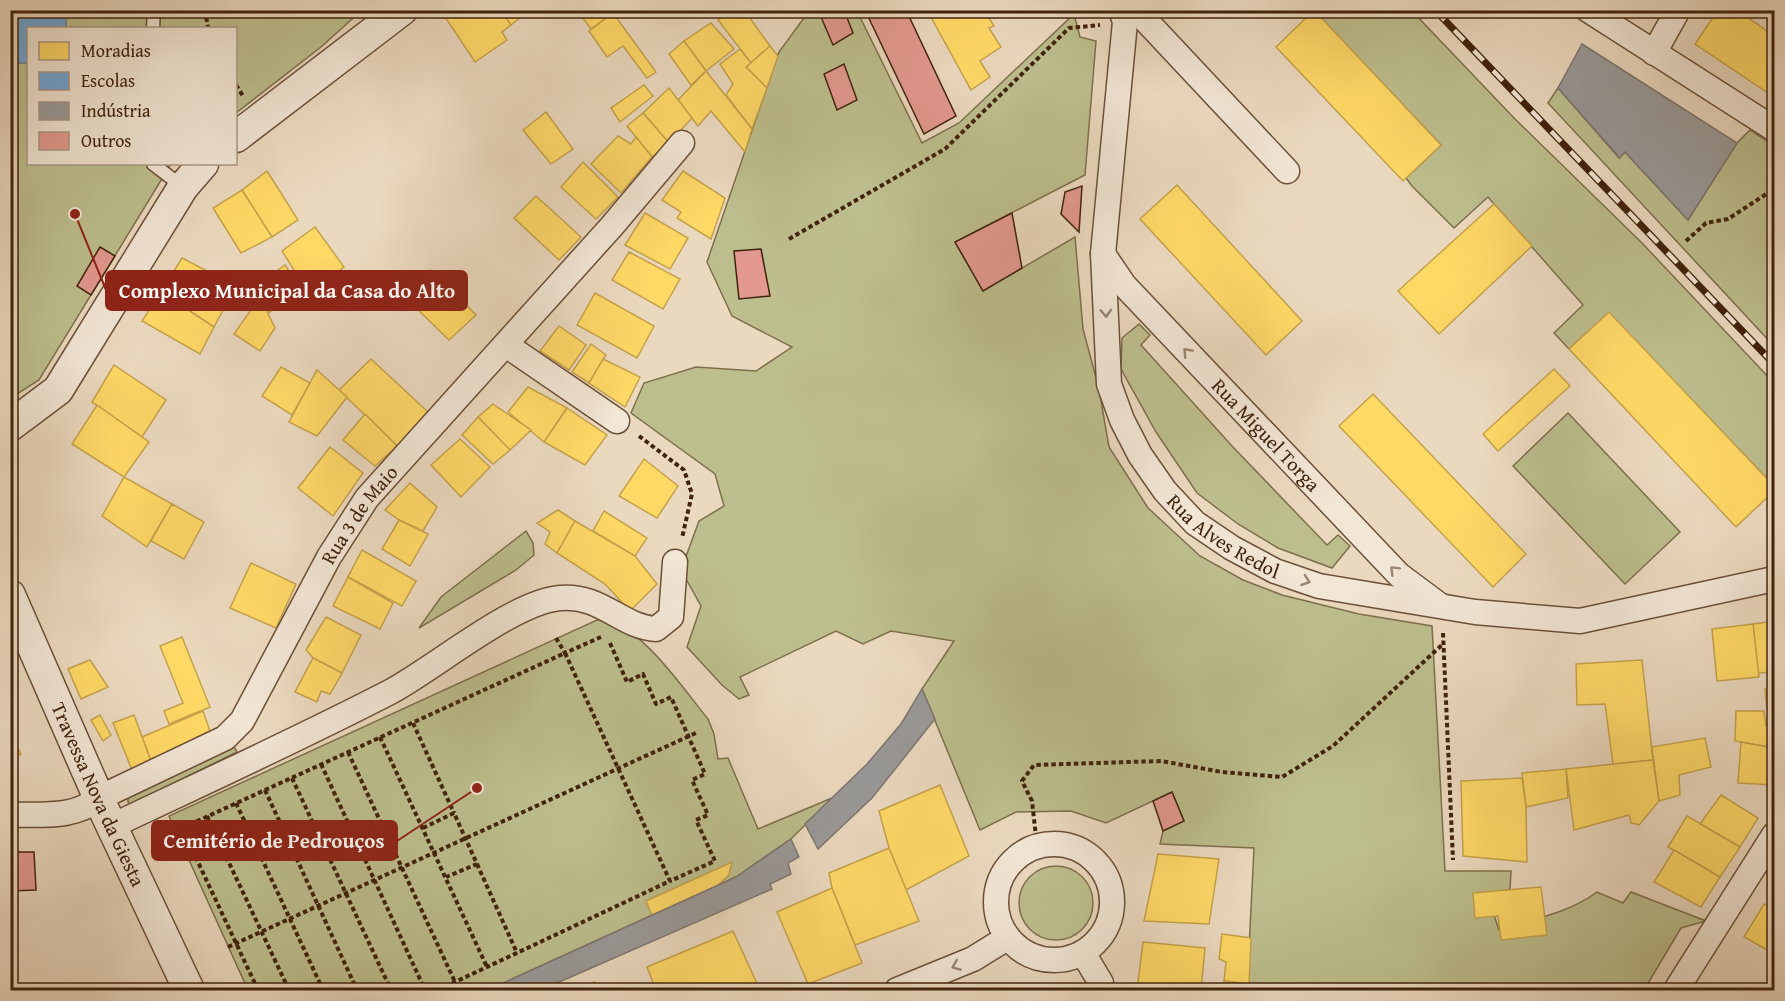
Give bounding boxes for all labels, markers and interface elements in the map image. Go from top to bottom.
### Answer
legend [27,27,237,165]
text: Moradias [81,37,151,64]
text: Escolas [81,67,135,94]
text: Indústria [81,97,151,124]
text: Outros [81,127,132,154]
callout: Complexo Municipal da Casa do Alto [106,271,467,310]
text: Complexo Municipal da Casa do Alto [119,275,455,306]
one-way arrow [1099,308,1112,317]
one-way arrow [1184,348,1195,359]
street label: Rua Miguel Torga [1205,371,1328,498]
street label: Rua 3 de Maio [313,458,404,569]
street label: Rua Alves Redol [1161,487,1284,586]
one-way arrow [1390,566,1401,577]
one-way arrow [1300,574,1311,587]
street label: Travessa Nova da Giesta [45,697,153,891]
callout: Cemitério de Pedrouços [152,821,397,860]
text: Cemitério de Pedrouços [164,825,384,856]
one-way arrow [951,959,962,971]

